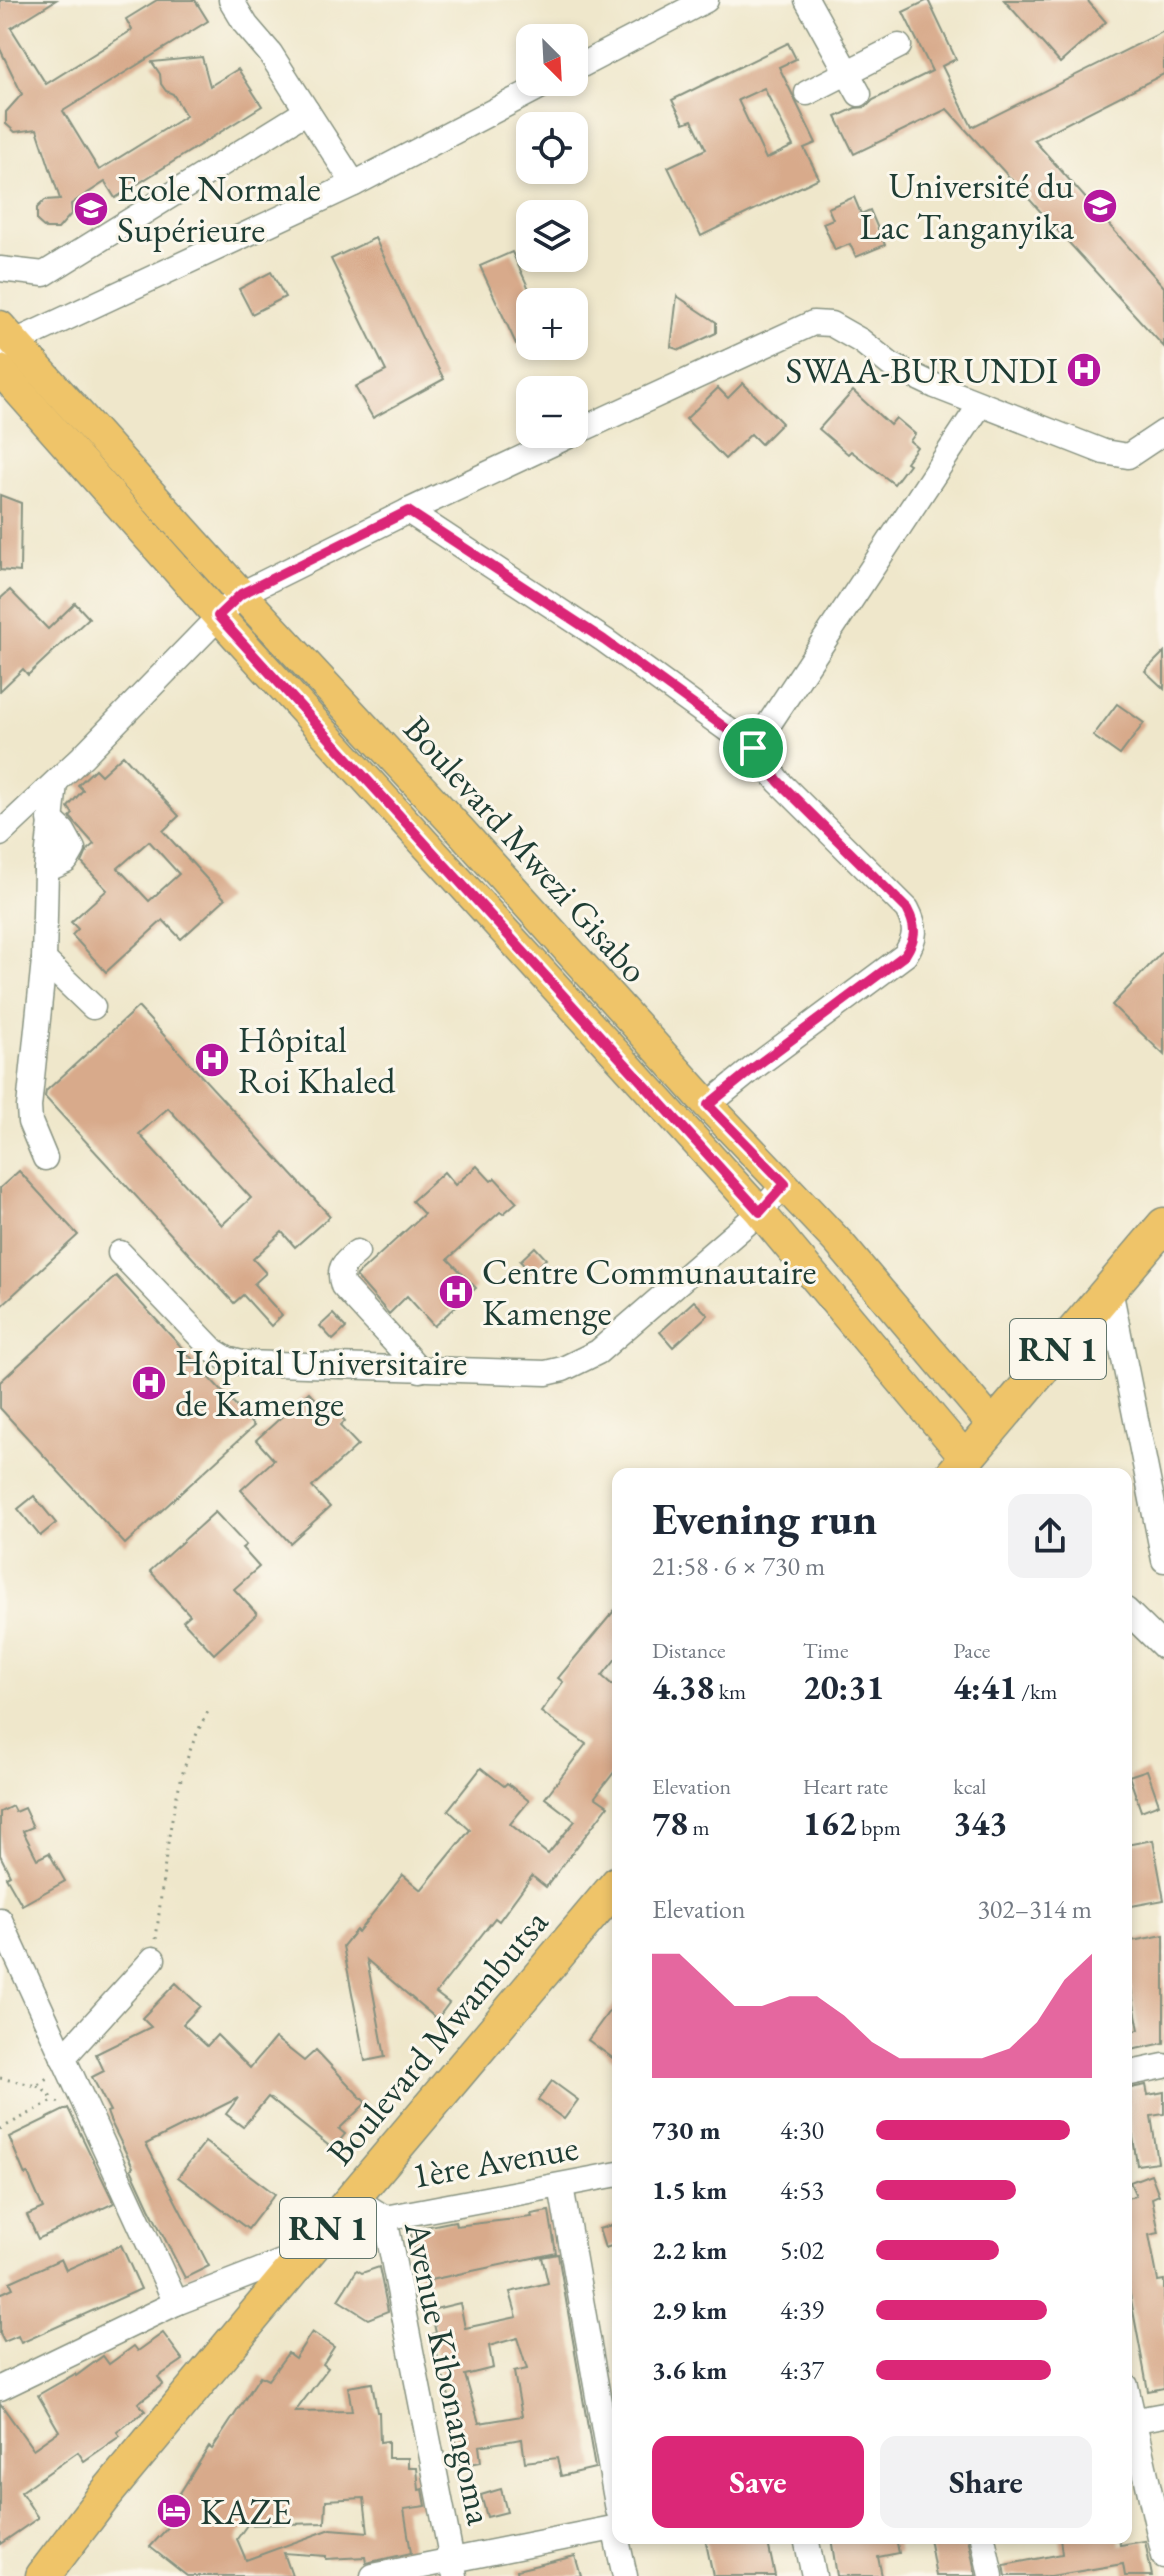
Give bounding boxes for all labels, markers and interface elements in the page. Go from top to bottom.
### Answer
north arrow [516,24,588,96]
map controls [516,24,588,448]
button: locate [516,112,588,184]
place label: Université du Lac Tanganyika [860,162,1075,250]
place label: Ecole Normale Supérieure [117,165,321,253]
school or university icon: Université du Lac Tanganyika [1081,187,1119,225]
school or university icon: Ecole Normale Supérieure [72,190,110,228]
button: layers [516,200,588,272]
button: + [516,288,588,360]
place label: SWAA-BURUNDI [785,347,1058,394]
hospital icon: SWAA-BURUNDI [1065,351,1103,389]
button: − [516,376,588,448]
street label: Boulevard Mwezi Gisabo [394,706,658,992]
pin [719,714,787,782]
icon: arrive [731,726,775,770]
place label: Hôpital Roi Khaled [238,1016,396,1104]
hospital icon: Hôpital Roi Khaled [193,1041,231,1079]
place label: Centre Communautaire Kamenge [482,1248,816,1336]
hospital icon: Centre Communautaire Kamenge [437,1273,475,1311]
road number: RN 1 [1010,1319,1106,1379]
place label: Hôpital Universitaire de Kamenge [175,1339,467,1427]
hospital icon: Hôpital Universitaire de Kamenge [130,1364,168,1402]
text: Evening run [652,1490,877,1547]
button: share [1008,1494,1092,1578]
text: 21:58 · 6 × 730 m [652,1549,825,1583]
text: Distance [652,1636,725,1665]
text: Time [803,1636,848,1665]
text: Pace [953,1636,990,1665]
text: 4.38 [652,1665,714,1709]
text: 20:31 [803,1665,884,1709]
text: 4:41 [953,1665,1017,1709]
text: km [714,1677,746,1706]
text: /km [1017,1677,1058,1706]
text: Elevation [652,1772,731,1801]
text: Heart rate [803,1772,888,1801]
text: kcal [953,1772,986,1801]
text: 78 [652,1801,688,1845]
text: 162 [803,1801,857,1845]
text: 343 [953,1801,1007,1845]
text: m [688,1813,710,1842]
text: bpm [857,1813,901,1842]
text: Elevation [652,1892,746,1926]
text: 302–314 m [977,1892,1092,1926]
street label: Boulevard Mwambutsa [316,1899,558,2175]
text: 730 m [652,2113,720,2147]
text: 4:30 [780,2113,824,2147]
street label: 1ère Avenue [408,2123,582,2199]
text: 1.5 km [652,2173,727,2207]
text: 4:53 [780,2173,824,2207]
road number: RN 1 [280,2198,376,2258]
street label: Avenue Kibonangoma [394,2216,504,2529]
text: 2.2 km [652,2233,727,2267]
text: 5:02 [780,2233,824,2267]
text: 2.9 km [652,2293,727,2327]
text: 4:39 [780,2293,824,2327]
text: 3.6 km [652,2353,727,2387]
text: 4:37 [780,2353,824,2387]
button: Save [652,2436,864,2528]
button: Share [880,2436,1092,2528]
place label: KAZE [200,2488,291,2535]
hotel icon: KAZE [155,2492,193,2530]

